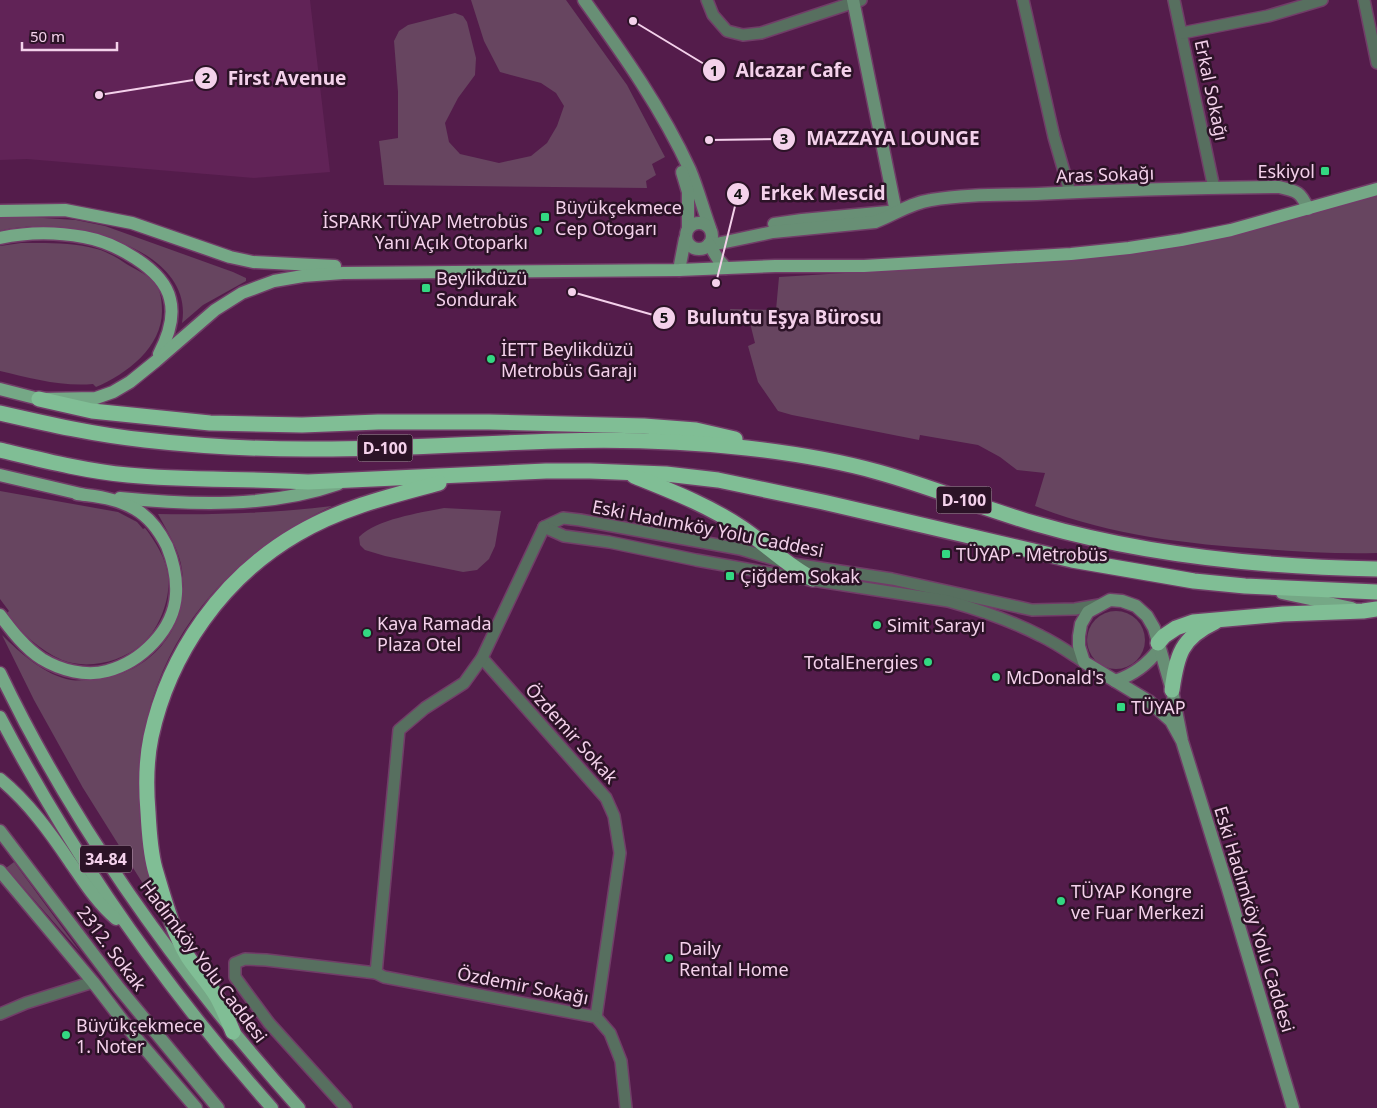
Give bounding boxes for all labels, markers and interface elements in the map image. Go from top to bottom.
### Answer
scale bar [22,20,118,52]
text: 50 m [30,26,65,46]
street label: Erkal Sokağı [1190,37,1234,143]
callout: Alcazar Cafe [701,53,863,87]
text: Alcazar Cafe [736,57,852,83]
text: 1 [710,60,718,80]
callout: First Avenue [193,61,357,95]
text: First Avenue [228,65,346,91]
text: 2 [202,67,211,87]
callout: MAZZAYA LOUNGE [772,122,990,156]
text: MAZZAYA LOUNGE [806,125,980,151]
text: 3 [780,128,788,148]
place label: Eskiyol [1257,159,1315,183]
street label: Aras Sokağı [1056,160,1154,188]
marker: Eskiyol [1319,165,1331,177]
callout: Erkek Mescid [725,177,895,211]
text: Erkek Mescid [760,180,886,206]
text: 4 [734,183,743,203]
place label: Büyükçekmece Cep Otogarı [555,195,682,240]
place label: İSPARK TÜYAP Metrobüs Yanı Açık Otoparkı [322,209,528,254]
marker: Büyükçekmece Cep Otogarı [539,211,551,223]
marker: İSPARK TÜYAP Metrobüs Yanı Açık Otoparkı [532,225,544,237]
place label: Beylikdüzü Sondurak [436,266,527,311]
marker: Beylikdüzü Sondurak [420,282,432,294]
callout: Buluntu Eşya Bürosu [651,301,892,335]
text: Buluntu Eşya Bürosu [686,304,882,330]
text: 5 [660,307,668,327]
place label: İETT Beylikdüzü Metrobüs Garajı [501,337,637,382]
marker: İETT Beylikdüzü Metrobüs Garajı [485,353,497,365]
road number: D-100 [358,434,412,462]
road number: D-100 [936,486,992,514]
street label: Eski Hadımköy Yolu Caddesi [590,494,826,562]
place label: TÜYAP - Metrobüs [956,542,1108,566]
marker: TÜYAP - Metrobüs [940,548,952,560]
place label: Çiğdem Sokak [740,564,860,588]
marker: Çiğdem Sokak [724,570,736,582]
place label: Kaya Ramada Plaza Otel [377,611,492,656]
place label: Simit Sarayı [887,613,985,637]
marker: Simit Sarayı [871,619,883,631]
marker: Kaya Ramada Plaza Otel [361,627,373,639]
place label: TotalEnergies [804,650,918,674]
marker: TotalEnergies [922,656,934,668]
place label: McDonald's [1006,665,1104,689]
marker: McDonald's [990,671,1002,683]
street label: Özdemir Sokak [520,678,624,789]
place label: TÜYAP [1131,695,1186,719]
marker: TÜYAP [1115,701,1127,713]
street label: Eski Hadımköy Yolu Caddesi [1209,803,1301,1035]
road number: 34-84 [80,846,132,872]
street label: Hadımköy Yolu Caddesi [135,875,273,1047]
place label: TÜYAP Kongre ve Fuar Merkezi [1071,879,1204,924]
marker: TÜYAP Kongre ve Fuar Merkezi [1055,895,1067,907]
street label: 2312. Sokak [72,901,152,996]
place label: Daily Rental Home [679,936,789,981]
marker: Daily Rental Home [663,952,675,964]
street label: Özdemir Sokağı [455,960,591,1010]
place label: Büyükçekmece 1. Noter [76,1013,203,1058]
marker: Büyükçekmece 1. Noter [60,1029,72,1041]

